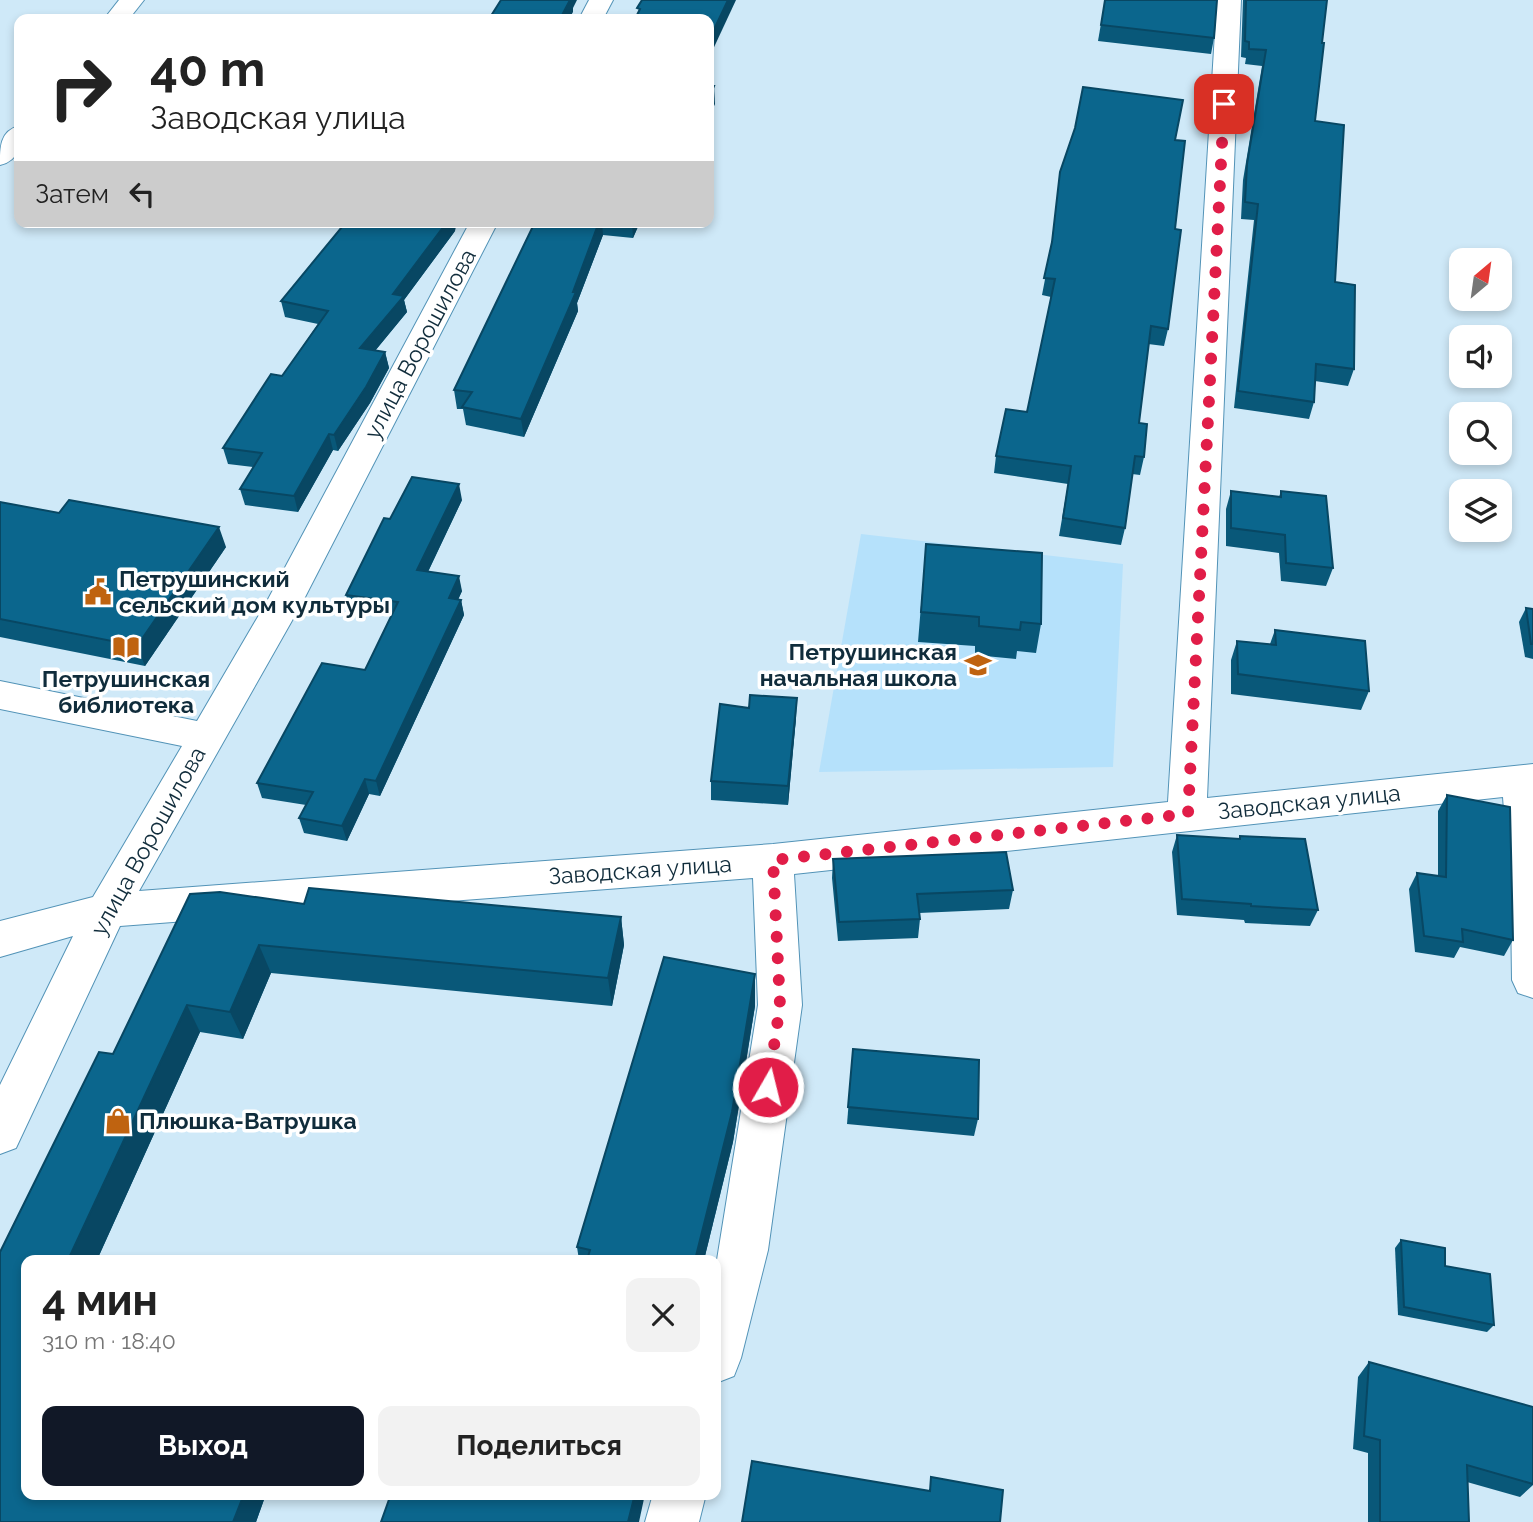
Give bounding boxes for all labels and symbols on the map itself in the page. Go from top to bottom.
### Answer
pin [1194,74,1254,134]
street label: улица Ворошилова [358,244,481,443]
north arrow [1449,248,1512,312]
place label: Петрушинский сельский дом культуры [119,565,390,618]
public building icon: Петрушинский сельский дом культуры [83,577,113,607]
library icon: Петрушинская библиотека [111,632,141,662]
place label: Петрушинская начальная школа [760,638,957,691]
school or university icon: Петрушинская начальная школа [963,650,993,680]
place label: Петрушинская библиотека [42,665,210,718]
street label: улица Ворошилова [84,742,211,940]
street label: Заводская улица [1216,778,1402,825]
street label: Заводская улица [547,850,733,889]
position arrow [731,1050,805,1124]
shop icon: Плюшка-Ватрушка [103,1106,133,1136]
place label: Плюшка-Ватрушка [139,1107,357,1134]

